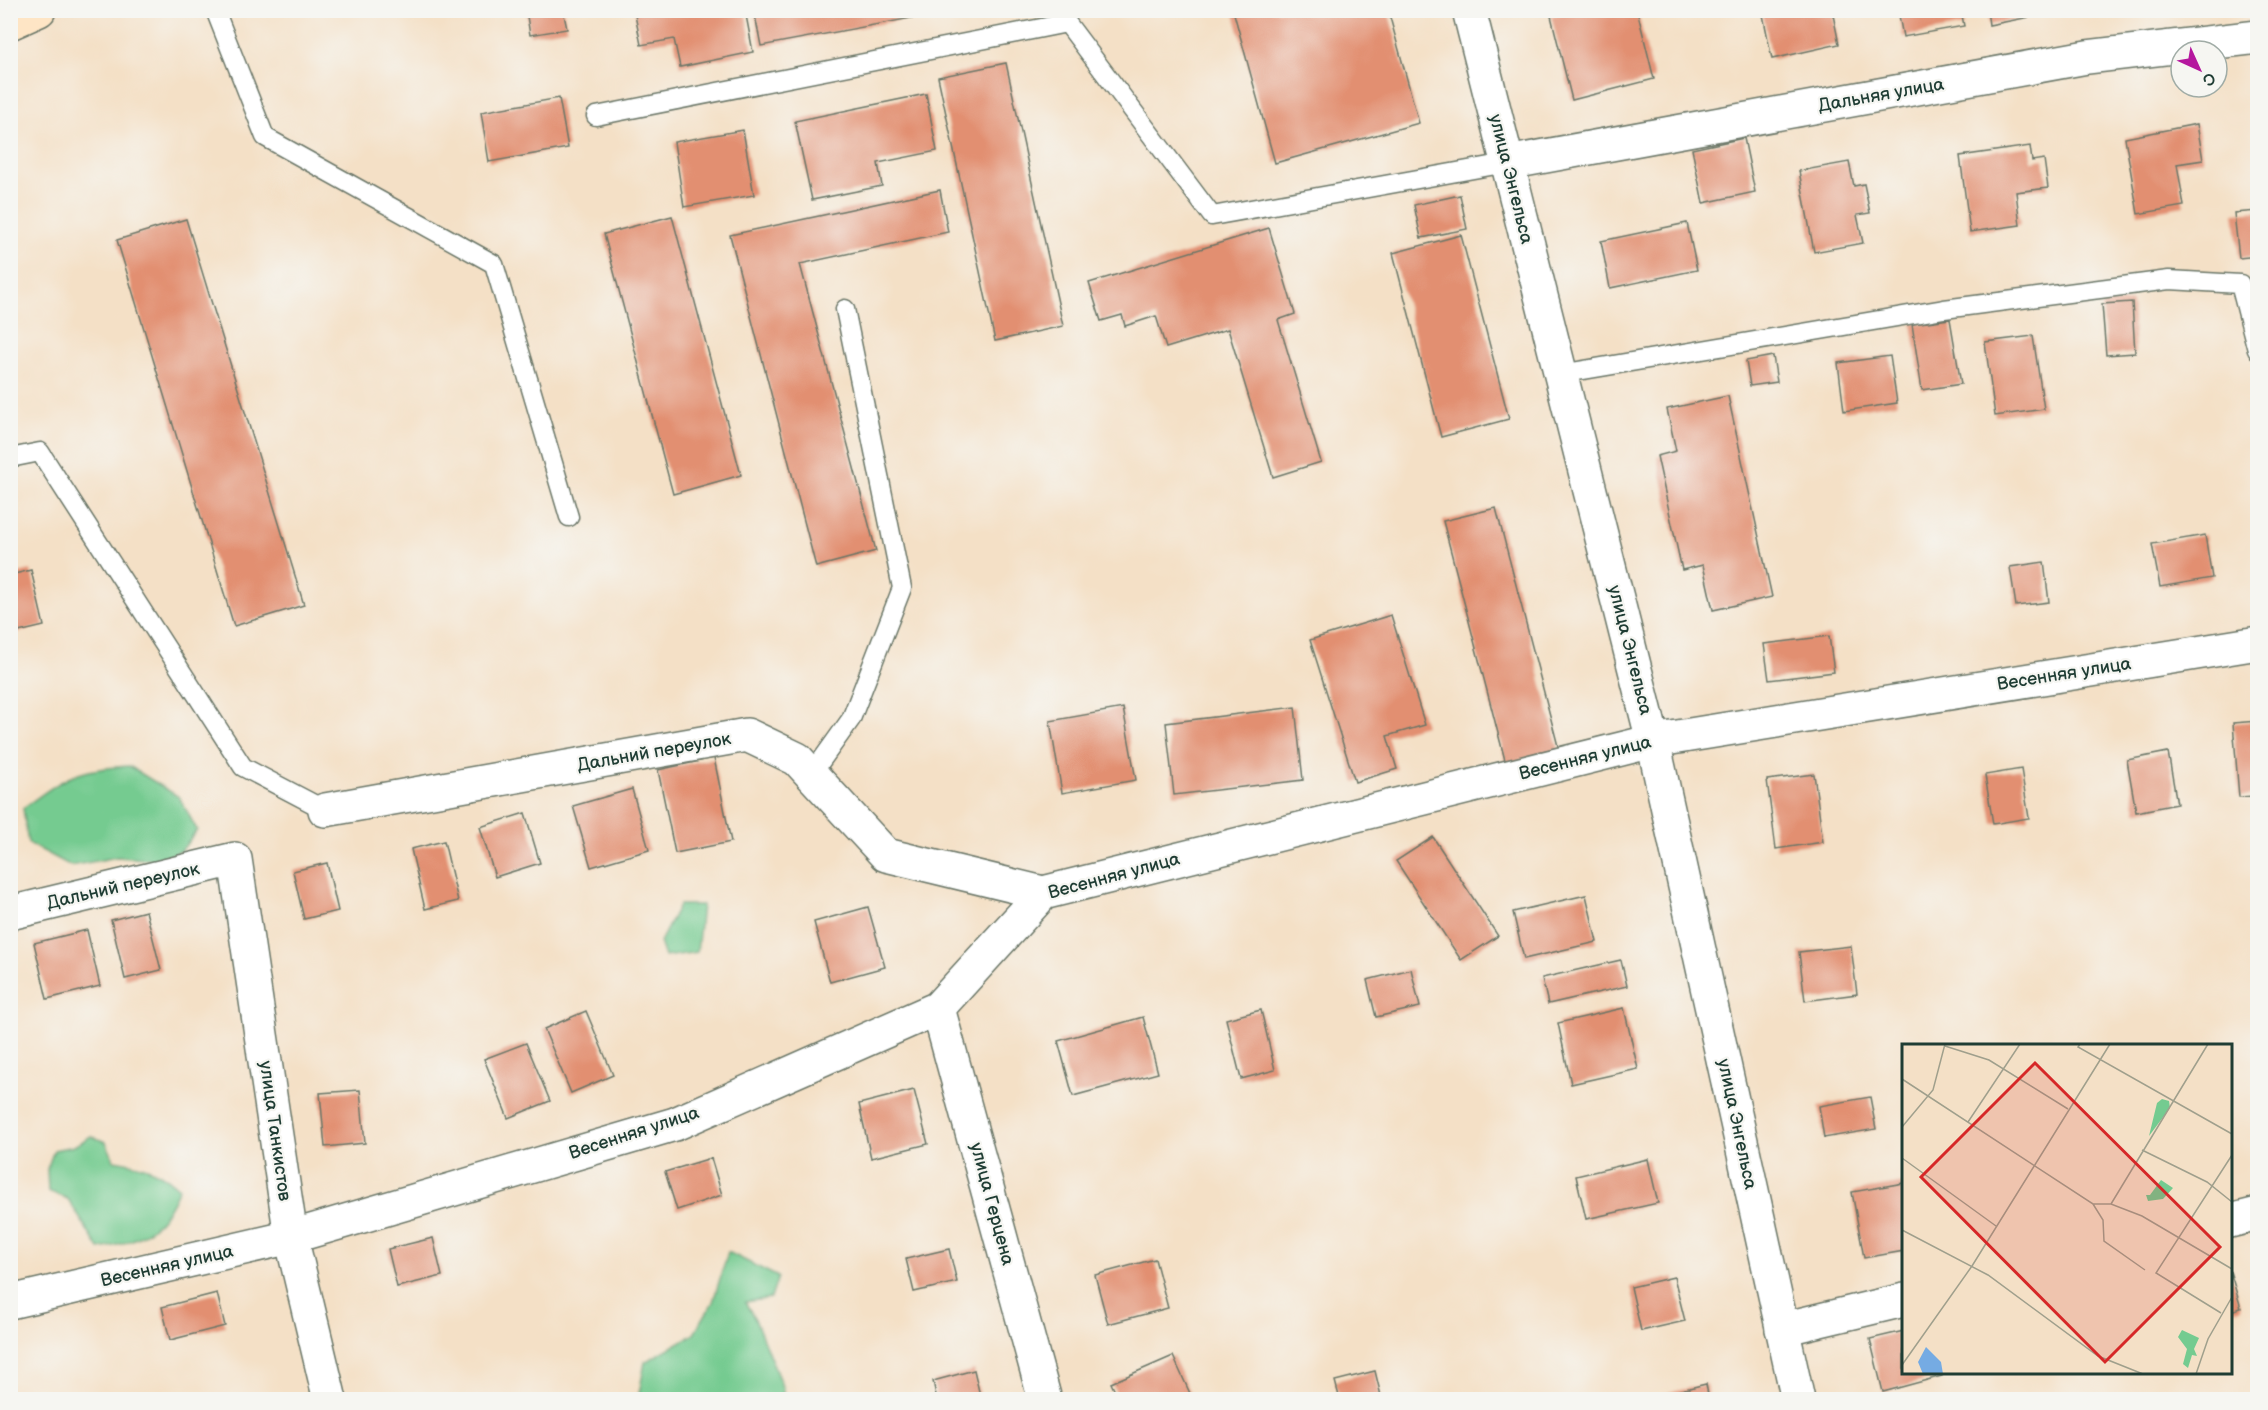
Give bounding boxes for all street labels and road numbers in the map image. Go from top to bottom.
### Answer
street label: Дальняя улица [1816,74,1946,116]
street label: улица Энгельса [1485,112,1537,246]
street label: улица Энгельса [1604,583,1656,717]
street label: Весенняя улица [1996,653,2133,695]
street label: Дальний переулок [575,728,733,776]
street label: Весенняя улица [1517,731,1654,785]
street label: Весенняя улица [1046,848,1182,904]
street label: Дальний переулок [45,858,202,914]
street label: улица Энгельса [1713,1057,1761,1191]
street label: улица Танкистов [255,1060,295,1203]
street label: Весенняя улица [566,1102,702,1164]
street label: улица Герцена [966,1140,1019,1268]
street label: Весенняя улица [99,1240,236,1291]

